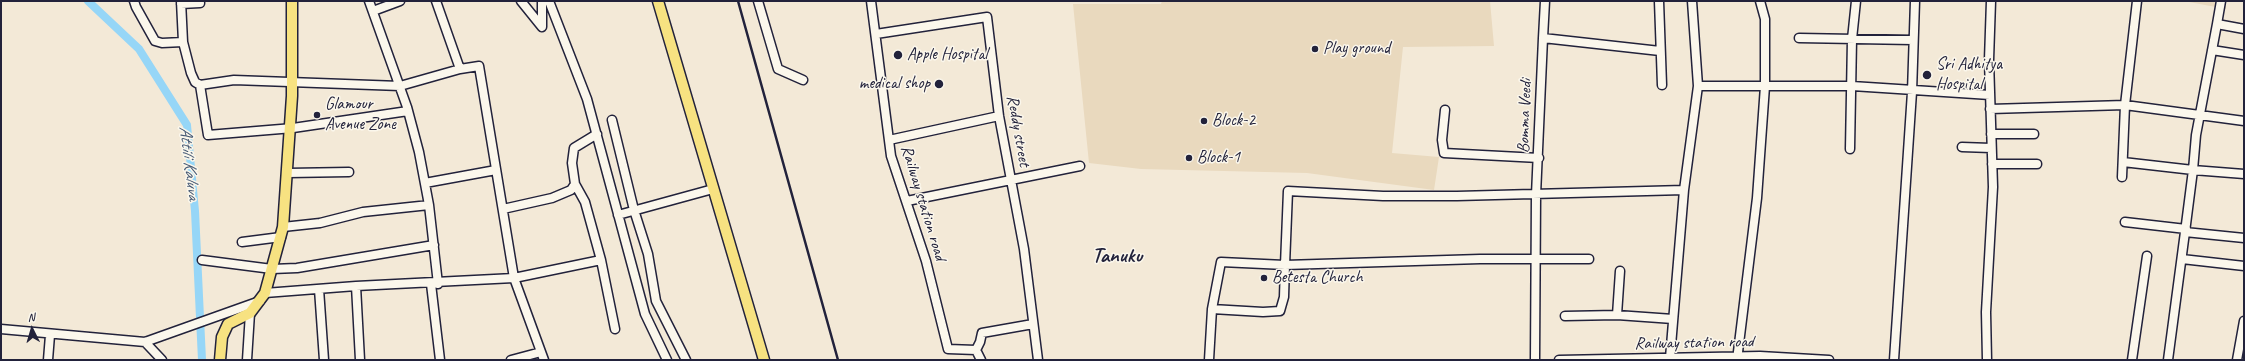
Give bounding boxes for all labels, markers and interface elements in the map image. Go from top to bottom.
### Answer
place label: Play ground [1323,39,1390,59]
marker: Play ground [1310,44,1320,54]
place label: Apple Hospital [907,45,987,65]
marker: Apple Hospital [892,49,904,61]
place label: Sri Adhitya Hospital [1936,55,2002,95]
marker: Sri Adhitya Hospital [1921,69,1933,81]
place label: medical shop [859,74,930,94]
marker: medical shop [933,78,945,90]
street label: Bomma Veedi [1514,78,1536,154]
street label: Reddy street [1002,94,1034,168]
place label: Glamour Avenue Zone [325,95,396,135]
marker: Glamour Avenue Zone [312,110,322,120]
place label: Block-2 [1212,111,1255,131]
marker: Block-2 [1199,116,1209,126]
water label: Attili Kaluva [174,125,204,201]
street label: Railway station road [896,143,950,263]
place label: Block-1 [1197,148,1240,168]
marker: Block-1 [1184,153,1194,163]
district label: Tanuku [1092,243,1142,269]
place label: Betesta Church [1272,268,1363,288]
marker: Betesta Church [1259,273,1269,283]
north arrow [12,309,52,349]
text: N [27,310,35,324]
street label: Railway station road [1634,332,1754,354]

